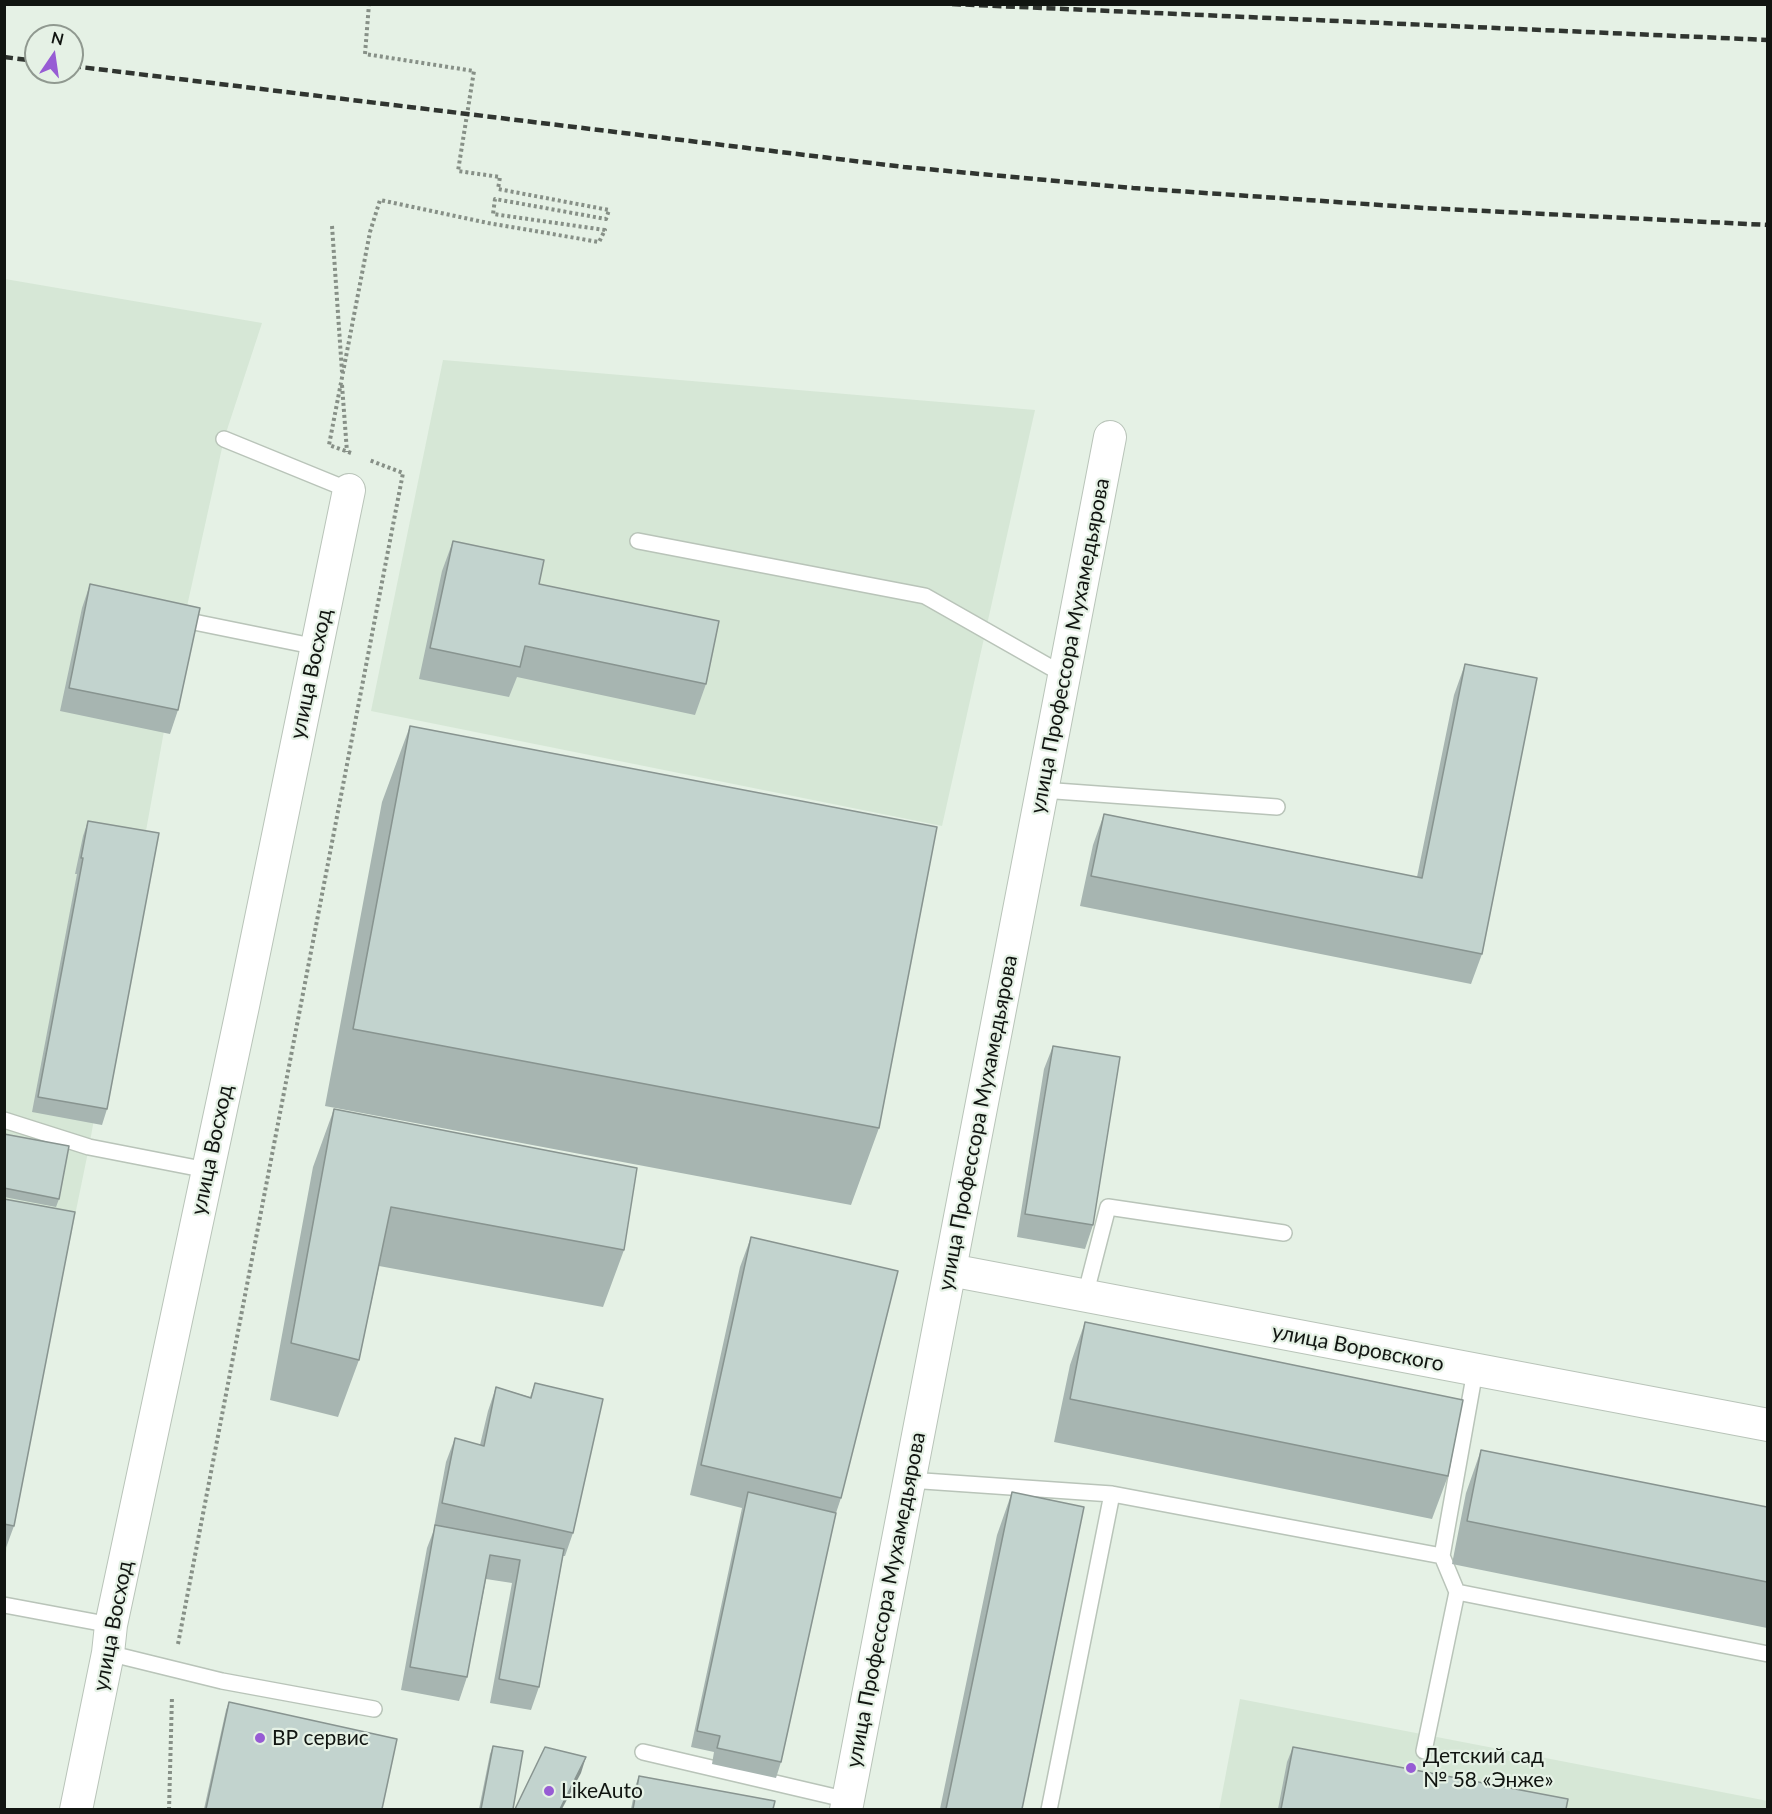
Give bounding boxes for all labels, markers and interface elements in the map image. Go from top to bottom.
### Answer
north arrow [24,24,84,84]
text: N [50,27,66,49]
street label: улица Профессора Мухамедьярова [1025,476,1115,816]
street label: улица Восход [285,607,337,741]
street label: улица Профессора Мухамедьярова [933,953,1023,1293]
street label: улица Восход [186,1083,238,1217]
street label: улица Воровского [1270,1319,1446,1377]
street label: улица Профессора Мухамедьярова [841,1430,931,1770]
street label: улица Восход [88,1559,138,1693]
place label: ВР сервис [272,1725,369,1751]
marker: ВР сервис [253,1731,267,1745]
place label: Детский сад № 58 «Энже» [1423,1743,1553,1793]
marker: Детский сад № 58 «Энже» [1404,1761,1418,1775]
place label: LikeAuto [561,1778,643,1804]
marker: LikeAuto [542,1784,556,1798]

